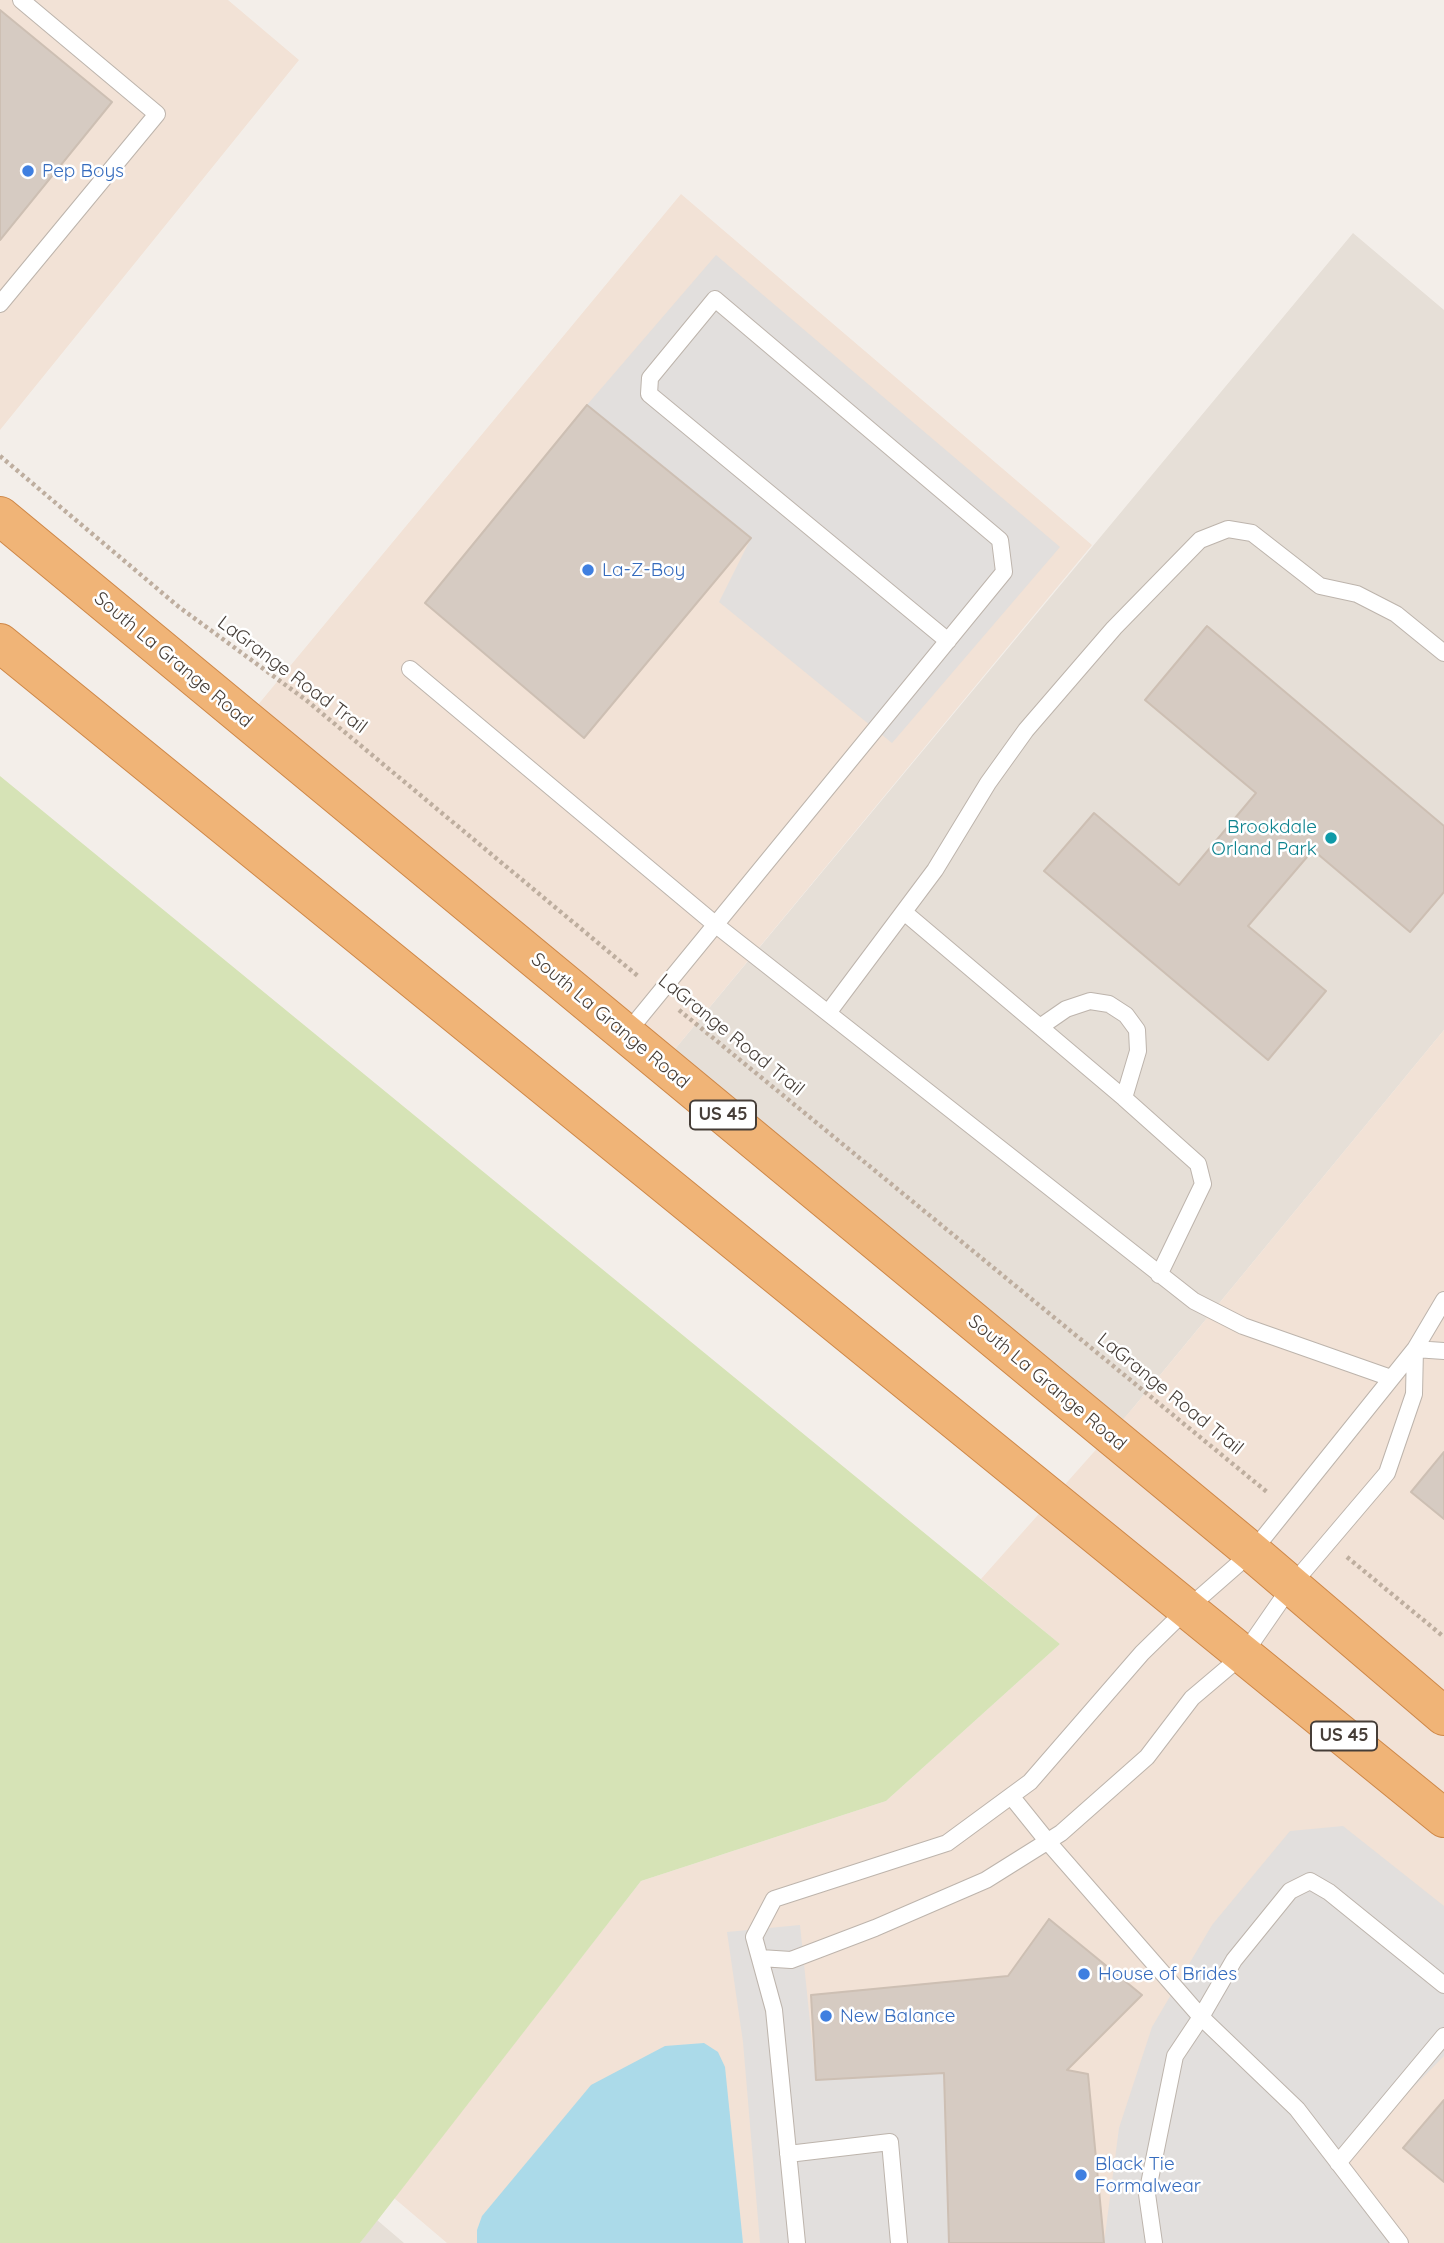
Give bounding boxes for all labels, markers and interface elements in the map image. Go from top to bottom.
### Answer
place label: Pep Boys [42,160,124,182]
marker: Pep Boys [20,163,36,179]
place label: La-Z-Boy [602,559,685,581]
marker: La-Z-Boy [580,562,596,578]
street label: South La Grange Road [89,587,257,733]
street label: LaGrange Road Trail [213,611,371,739]
place label: Brookdale Orland Park [1211,816,1317,860]
marker: Brookdale Orland Park [1323,830,1339,846]
street label: South La Grange Road [526,948,694,1094]
street label: LaGrange Road Trail [653,969,809,1101]
road number: US 45 [690,1100,756,1130]
street label: South La Grange Road [963,1310,1131,1456]
street label: LaGrange Road Trail [1092,1328,1248,1460]
road number: US 45 [1311,1722,1377,1750]
place label: House of Brides [1098,1963,1237,1985]
marker: House of Brides [1076,1966,1092,1982]
place label: New Balance [840,2005,955,2027]
marker: New Balance [818,2008,834,2024]
place label: Black Tie Formalwear [1095,2153,1201,2197]
marker: Black Tie Formalwear [1073,2167,1089,2183]

